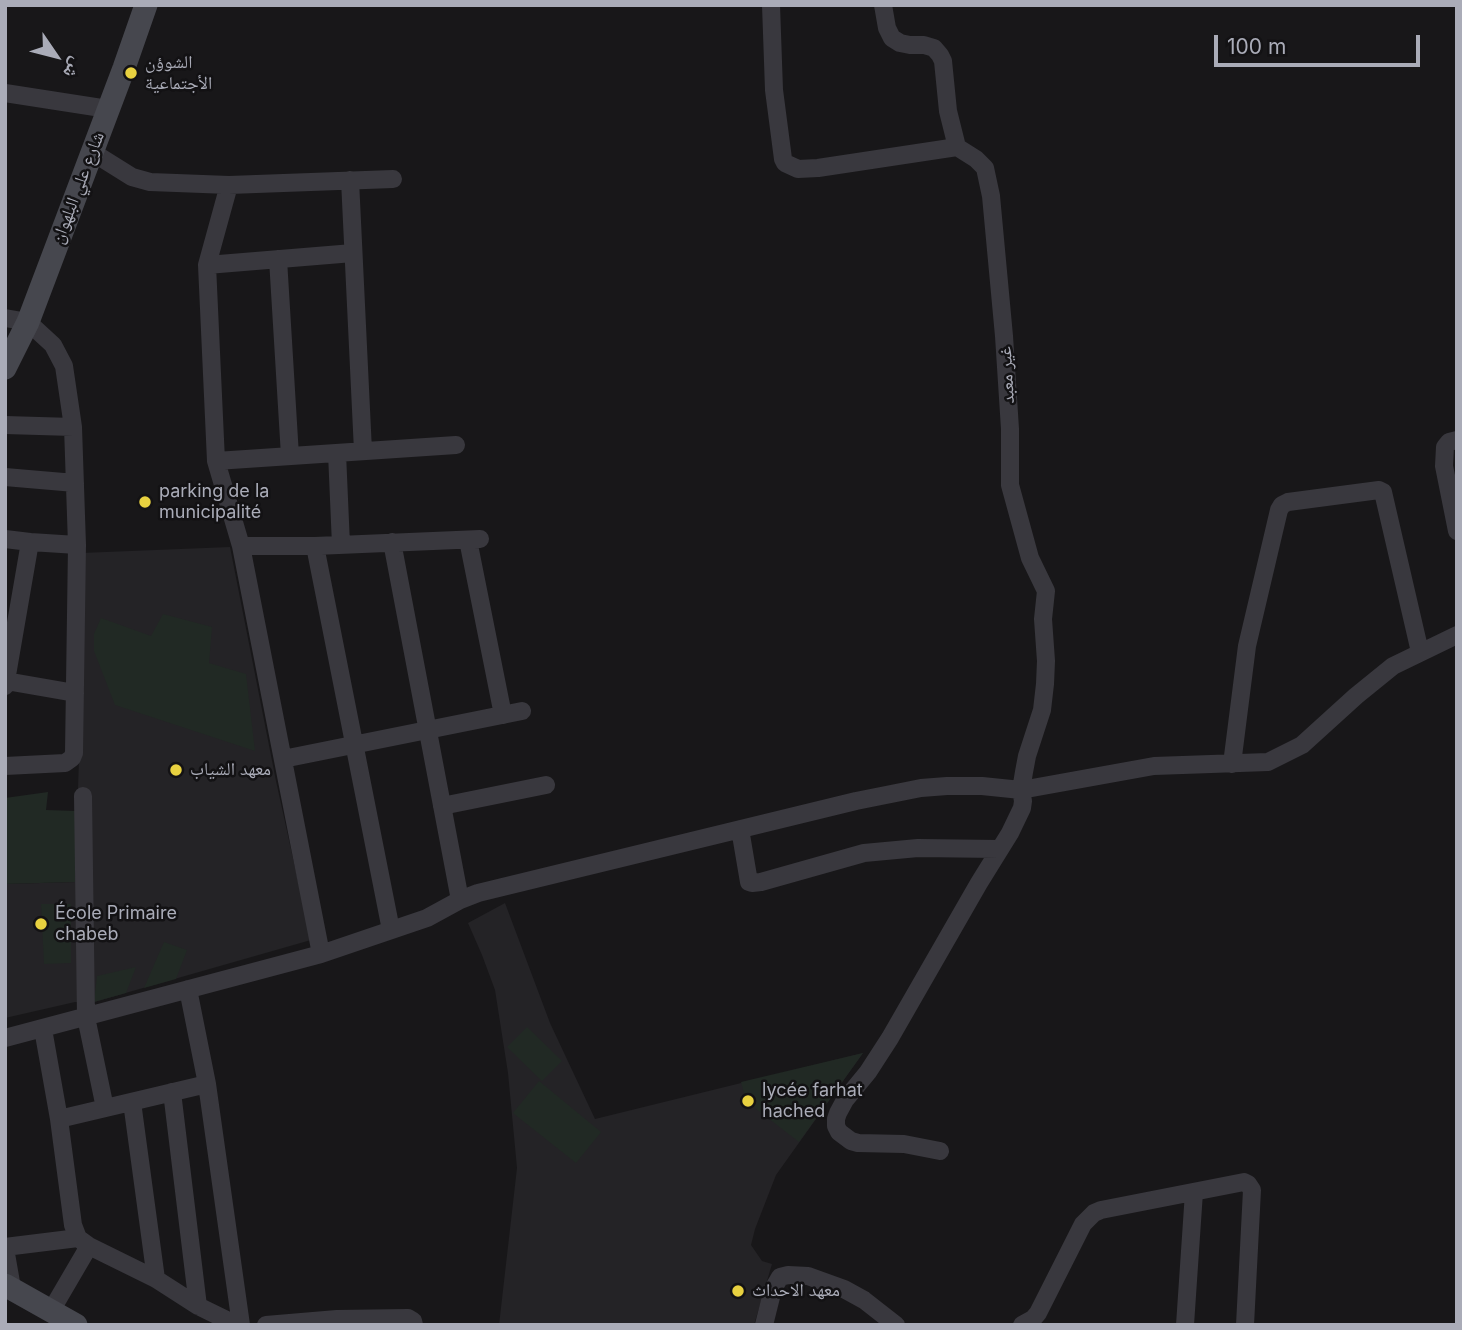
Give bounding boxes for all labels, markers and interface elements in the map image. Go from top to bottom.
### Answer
north arrow [21,21,91,91]
scale bar [1217,21,1424,65]
text: 100 m [1227,34,1286,59]
place label: الشوؤن الأجتماعية [145,52,212,94]
text: ش [58,53,89,83]
marker: الشوؤن الأجتماعية [123,65,139,81]
street label: شارع علي البلهوان [47,129,109,247]
street label: غير معبد [995,346,1019,404]
place label: parking de la municipalité [159,481,269,524]
marker: parking de la municipalité [137,494,153,510]
place label: معهد الشياب [190,759,271,781]
marker: معهد الشياب [168,762,184,778]
place label: École Primaire chabeb [55,903,177,946]
marker: École Primaire chabeb [33,916,49,932]
place label: lycée farhat hached [762,1080,863,1122]
marker: lycée farhat hached [740,1093,756,1109]
place label: معهد الاحداث [752,1280,840,1302]
marker: معهد الاحداث [730,1283,746,1299]

